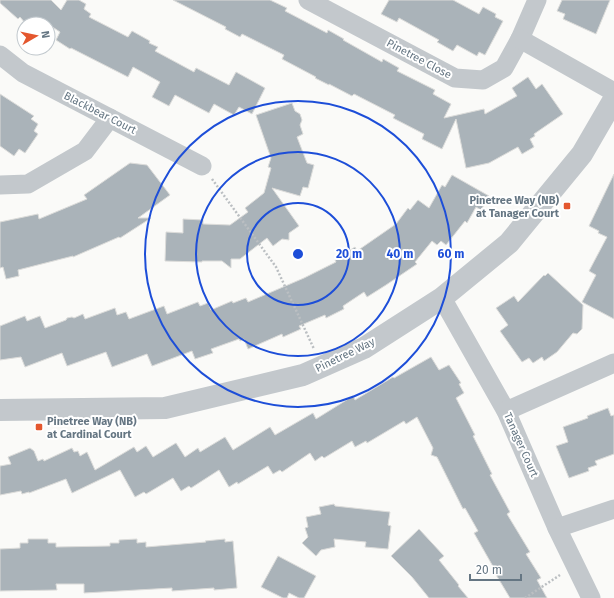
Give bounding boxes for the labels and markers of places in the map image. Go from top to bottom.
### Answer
place label: Pinetree Way (NB) at Tanager Court [469,194,560,220]
marker: Pinetree Way (NB) at Tanager Court [562,201,572,211]
centre of rings [291,247,305,261]
place label: Pinetree Way (NB) at Cardinal Court [47,415,137,441]
marker: Pinetree Way (NB) at Cardinal Court [34,422,44,432]

